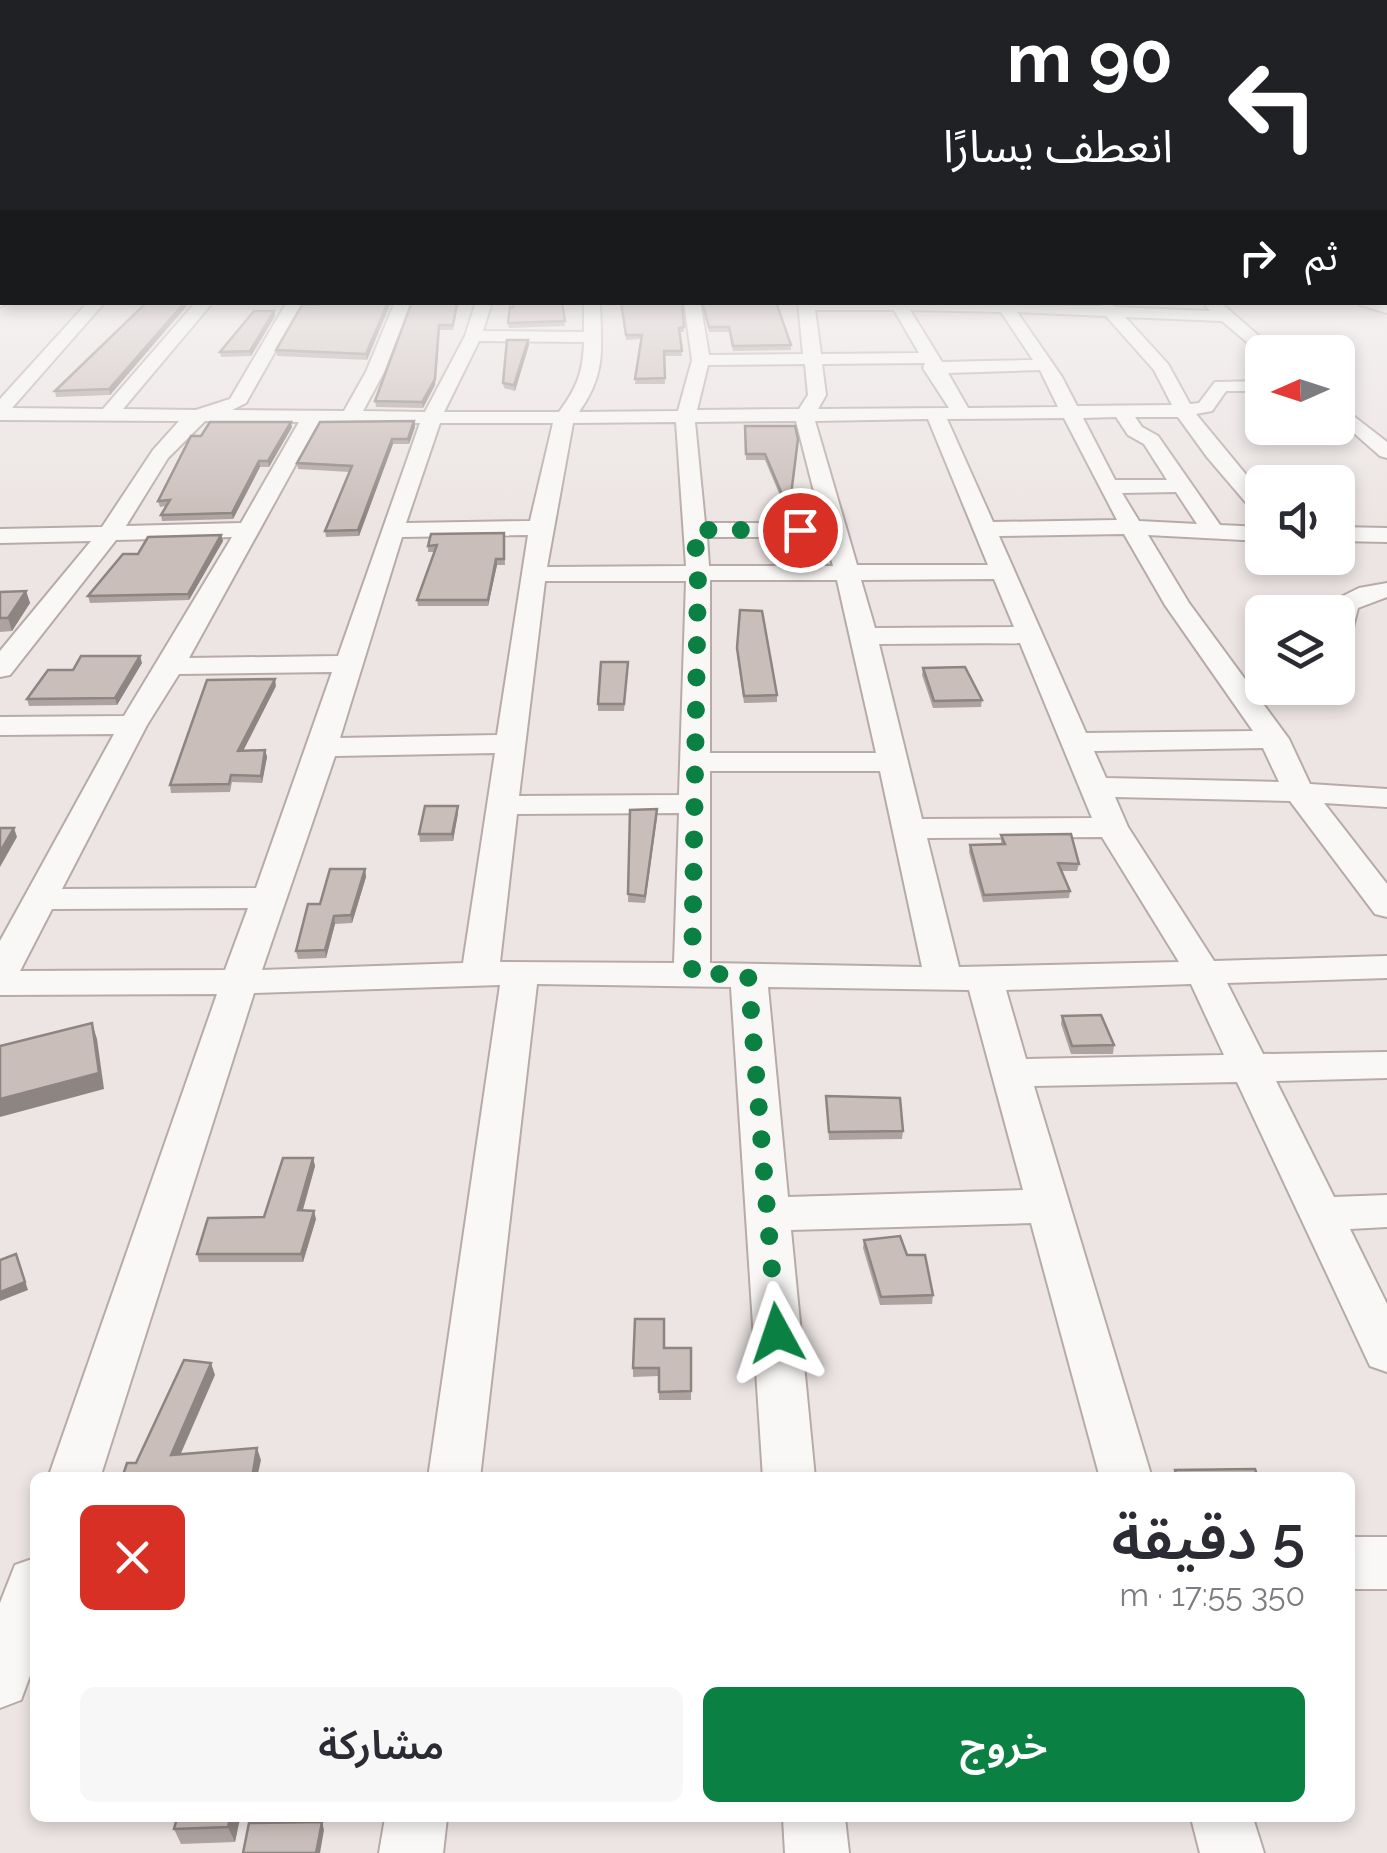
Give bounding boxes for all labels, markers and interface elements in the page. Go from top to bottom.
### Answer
text: 90 m [1007,16,1173,98]
icon: left [1208,40,1338,170]
text: انعطف يسارًا [943,120,1173,173]
icon: right [1230,230,1285,285]
text: ثم [1305,234,1338,279]
north arrow [1245,335,1355,445]
map controls [1245,335,1355,705]
button: sound [1245,465,1355,575]
pin [758,488,843,573]
icon: arrive [773,503,828,558]
button: layers [1245,595,1355,705]
position arrow [725,1281,829,1385]
text: 5 دقيقة [1112,1503,1305,1573]
button: close [80,1505,185,1610]
text: 350 m · 17:55 [1119,1576,1305,1613]
button: مشاركة [80,1687,683,1802]
button: خروج [703,1687,1305,1802]

